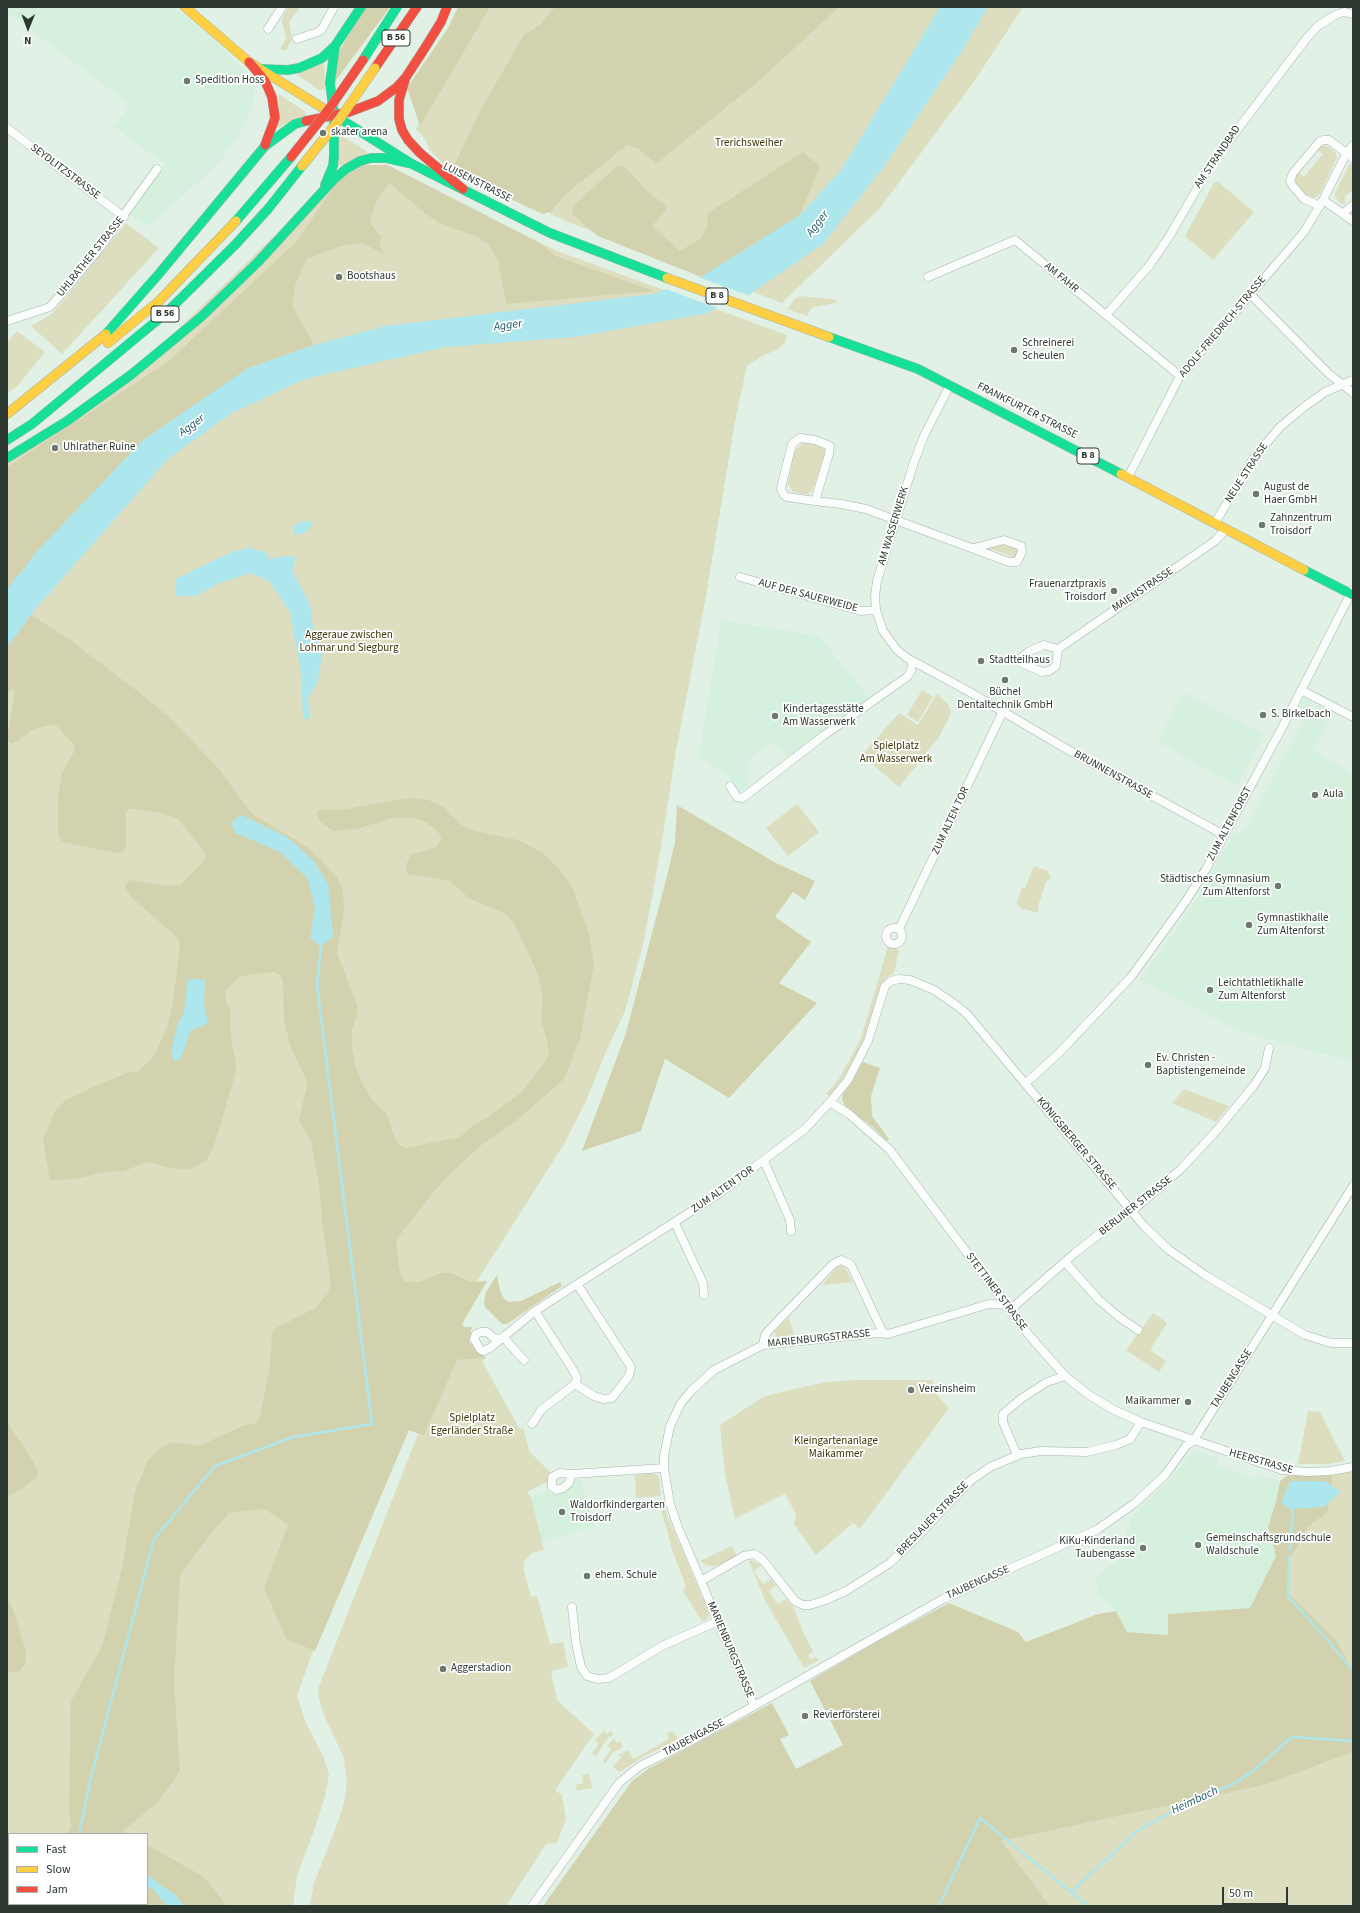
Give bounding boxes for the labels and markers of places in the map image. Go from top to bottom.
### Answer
place label: Spedition Hoss [195,74,264,88]
marker: Spedition Hoss [182,76,192,86]
place label: skater arena [331,126,388,140]
marker: skater arena [318,128,328,138]
place label: Bootshaus [347,270,396,284]
marker: Bootshaus [334,272,344,282]
place label: Schreinerei Scheulen [1022,337,1074,363]
marker: Schreinerei Scheulen [1009,345,1019,355]
place label: Uhlrather Ruine [63,441,135,455]
marker: Uhlrather Ruine [50,443,60,453]
place label: August de Haer GmbH [1264,481,1317,507]
marker: August de Haer GmbH [1251,489,1261,499]
place label: Zahnzentrum Troisdorf [1270,512,1332,538]
marker: Zahnzentrum Troisdorf [1257,520,1267,530]
place label: Frauenarztpraxis Troisdorf [1029,578,1106,604]
marker: Frauenarztpraxis Troisdorf [1109,586,1119,596]
place label: Stadtteilhaus [989,654,1050,668]
marker: Stadtteilhaus [976,656,986,666]
marker: Büchel Dentaltechnik GmbH [1000,675,1010,685]
place label: Büchel Dentaltechnik GmbH [957,686,1053,712]
place label: Kindertagesstätte Am Wasserwerk [783,703,864,729]
place label: S. Birkelbach [1271,708,1331,722]
marker: S. Birkelbach [1258,710,1268,720]
marker: Kindertagesstätte Am Wasserwerk [770,711,780,721]
place label: Aula [1323,788,1343,802]
marker: Aula [1310,790,1320,800]
place label: Städtisches Gymnasium Zum Altenforst [1160,873,1270,899]
marker: Städtisches Gymnasium Zum Altenforst [1273,881,1283,891]
place label: Gymnastikhalle Zum Altenforst [1257,912,1328,938]
marker: Gymnastikhalle Zum Altenforst [1244,920,1254,930]
place label: Leichtathletikhalle Zum Altenforst [1218,977,1304,1003]
marker: Leichtathletikhalle Zum Altenforst [1205,985,1215,995]
place label: Ev. Christen - Baptistengemeinde [1156,1052,1245,1078]
marker: Ev. Christen - Baptistengemeinde [1143,1060,1153,1070]
place label: Vereinsheim [919,1383,976,1397]
marker: Vereinsheim [906,1385,916,1395]
place label: Maikammer [1125,1395,1180,1409]
marker: Maikammer [1183,1397,1193,1407]
place label: Waldorfkindergarten Troisdorf [570,1499,665,1525]
marker: Waldorfkindergarten Troisdorf [557,1507,567,1517]
place label: Gemeinschaftsgrundschule Waldschule [1206,1532,1331,1558]
place label: KiKu-Kinderland Taubengasse [1059,1535,1135,1561]
marker: Gemeinschaftsgrundschule Waldschule [1193,1540,1203,1550]
marker: KiKu-Kinderland Taubengasse [1138,1543,1148,1553]
place label: ehem. Schule [595,1569,657,1583]
marker: ehem. Schule [582,1571,592,1581]
place label: Aggerstadion [451,1662,511,1676]
marker: Aggerstadion [438,1664,448,1674]
place label: Revierförsterei [813,1709,880,1723]
marker: Revierförsterei [800,1711,810,1721]

